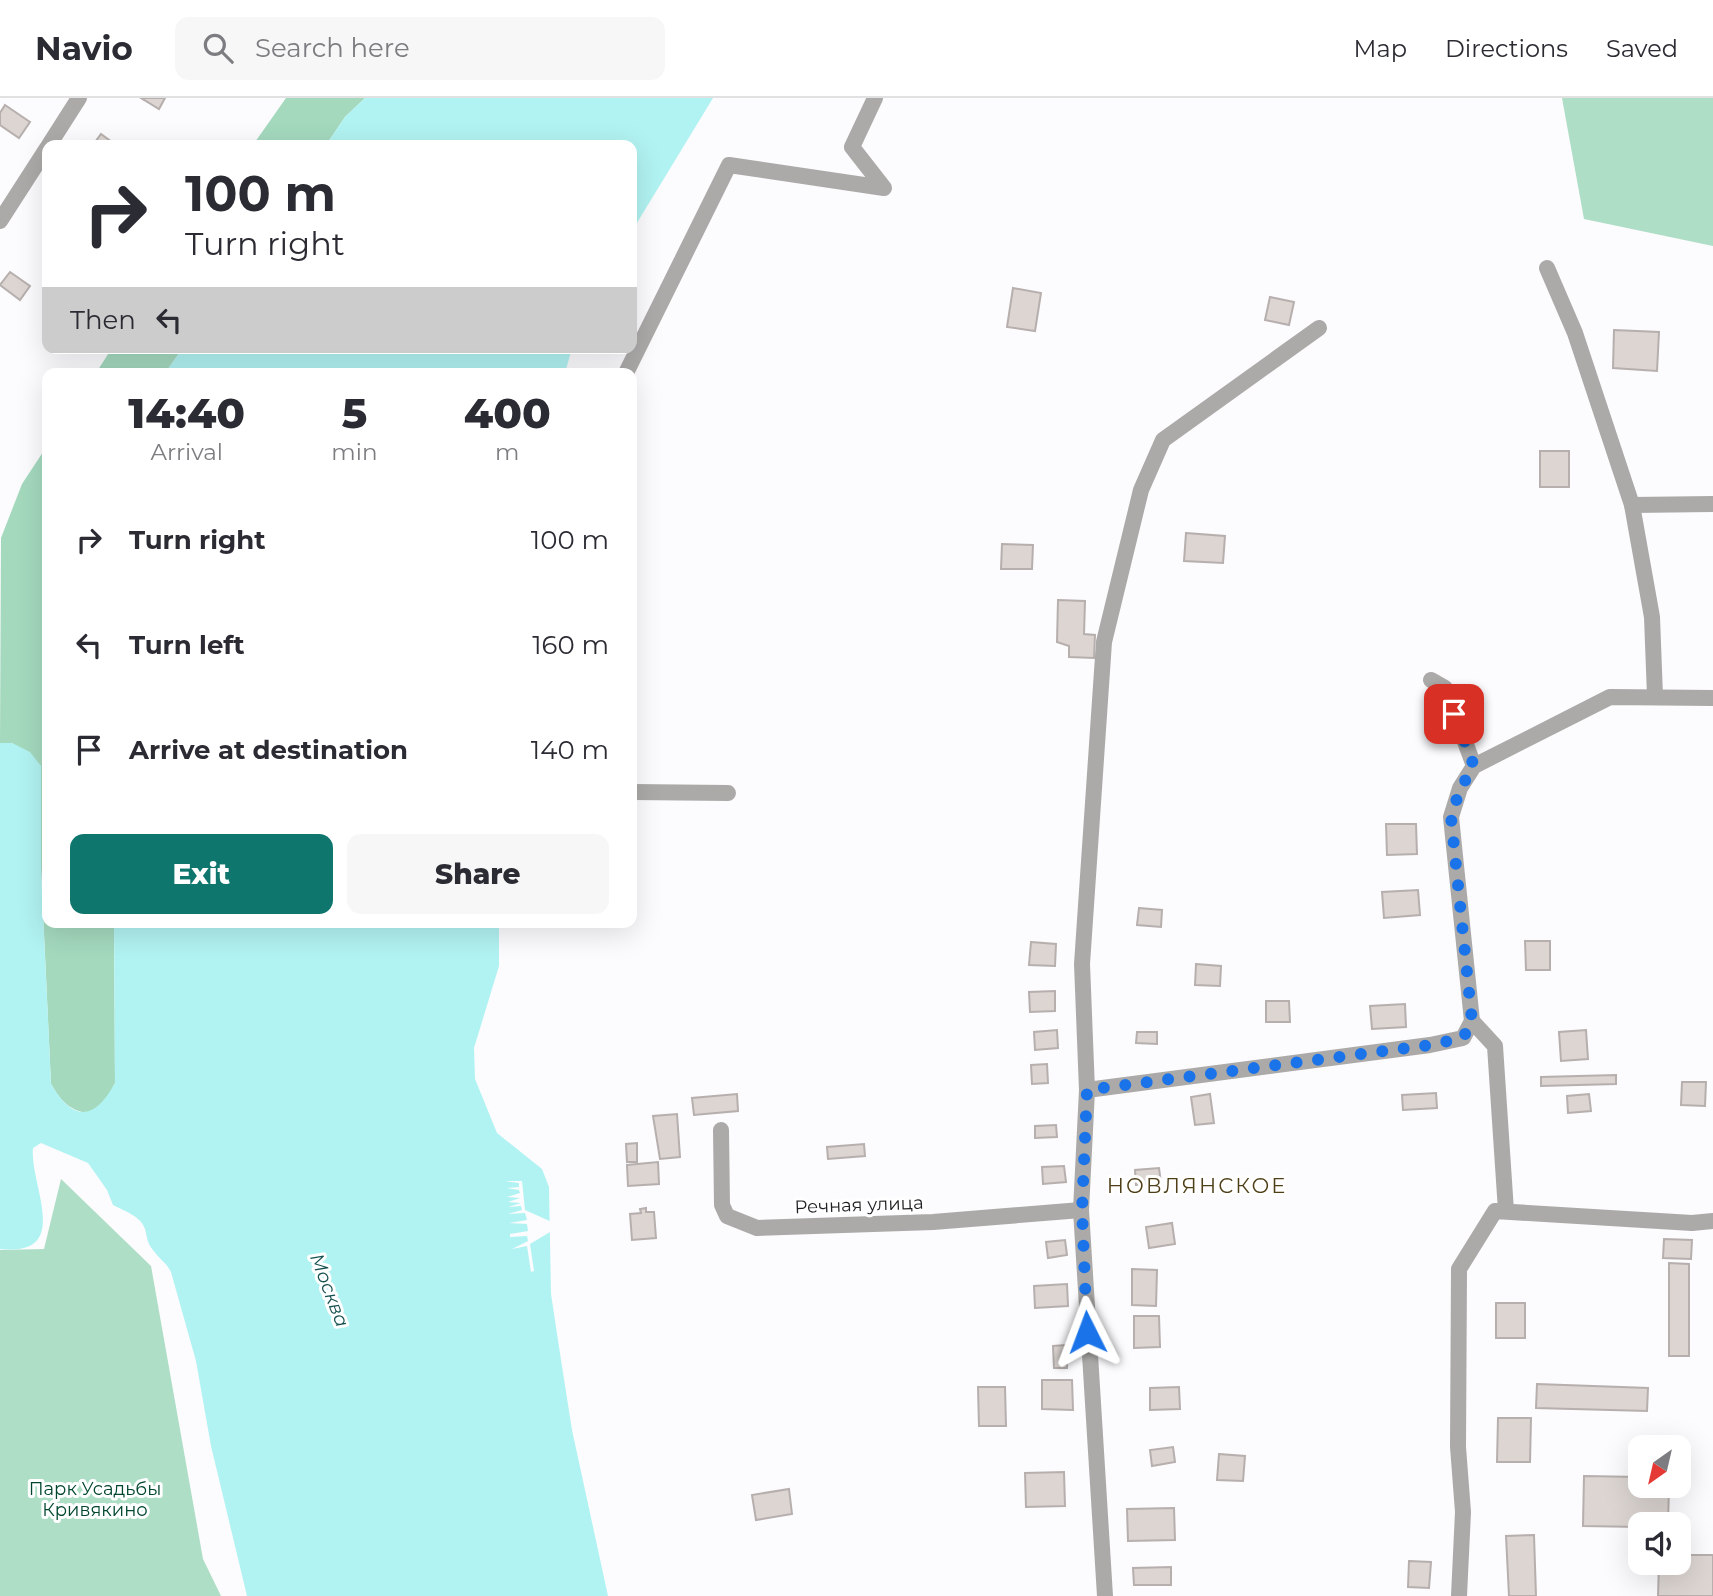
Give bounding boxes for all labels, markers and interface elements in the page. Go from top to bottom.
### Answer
search box [175,17,665,80]
text: Navio [35,28,133,68]
icon: search [199,29,237,67]
text: Search here [255,32,410,64]
text: Map [1354,34,1407,63]
text: Directions [1445,34,1568,63]
text: Saved [1606,34,1678,63]
text: 100 m [185,164,336,223]
icon: right [70,168,161,259]
text: Turn right [185,224,345,263]
icon: left [150,301,188,339]
text: Then [70,304,136,336]
text: 14:40 [128,387,245,439]
text: 5 [342,387,367,439]
text: 400 [464,387,551,439]
text: Arrival [150,438,223,466]
text: min [331,438,378,466]
text: m [495,438,519,466]
icon: right [70,521,108,559]
text: Turn right [129,524,265,556]
text: 100 m [531,524,609,556]
icon: left [70,626,108,664]
text: Turn left [129,629,245,661]
text: 160 m [532,629,609,661]
pin [1424,684,1484,744]
icon: arrive [1435,695,1473,733]
icon: arrive [70,731,108,769]
text: Arrive at destination [129,734,408,766]
text: 140 m [531,734,609,766]
button: Exit [70,834,333,914]
button: Share [347,834,609,914]
district label: НОВЛЯНСКОЕ [1107,1173,1287,1198]
street label: Речная улица [794,1192,924,1218]
water label: Москва [305,1250,354,1330]
position arrow [1050,1295,1124,1369]
north arrow [1628,1435,1690,1498]
map controls [1628,1435,1691,1575]
park label: Парк Усадьбы Кривякино [29,1478,161,1521]
button: sound [1628,1512,1691,1575]

